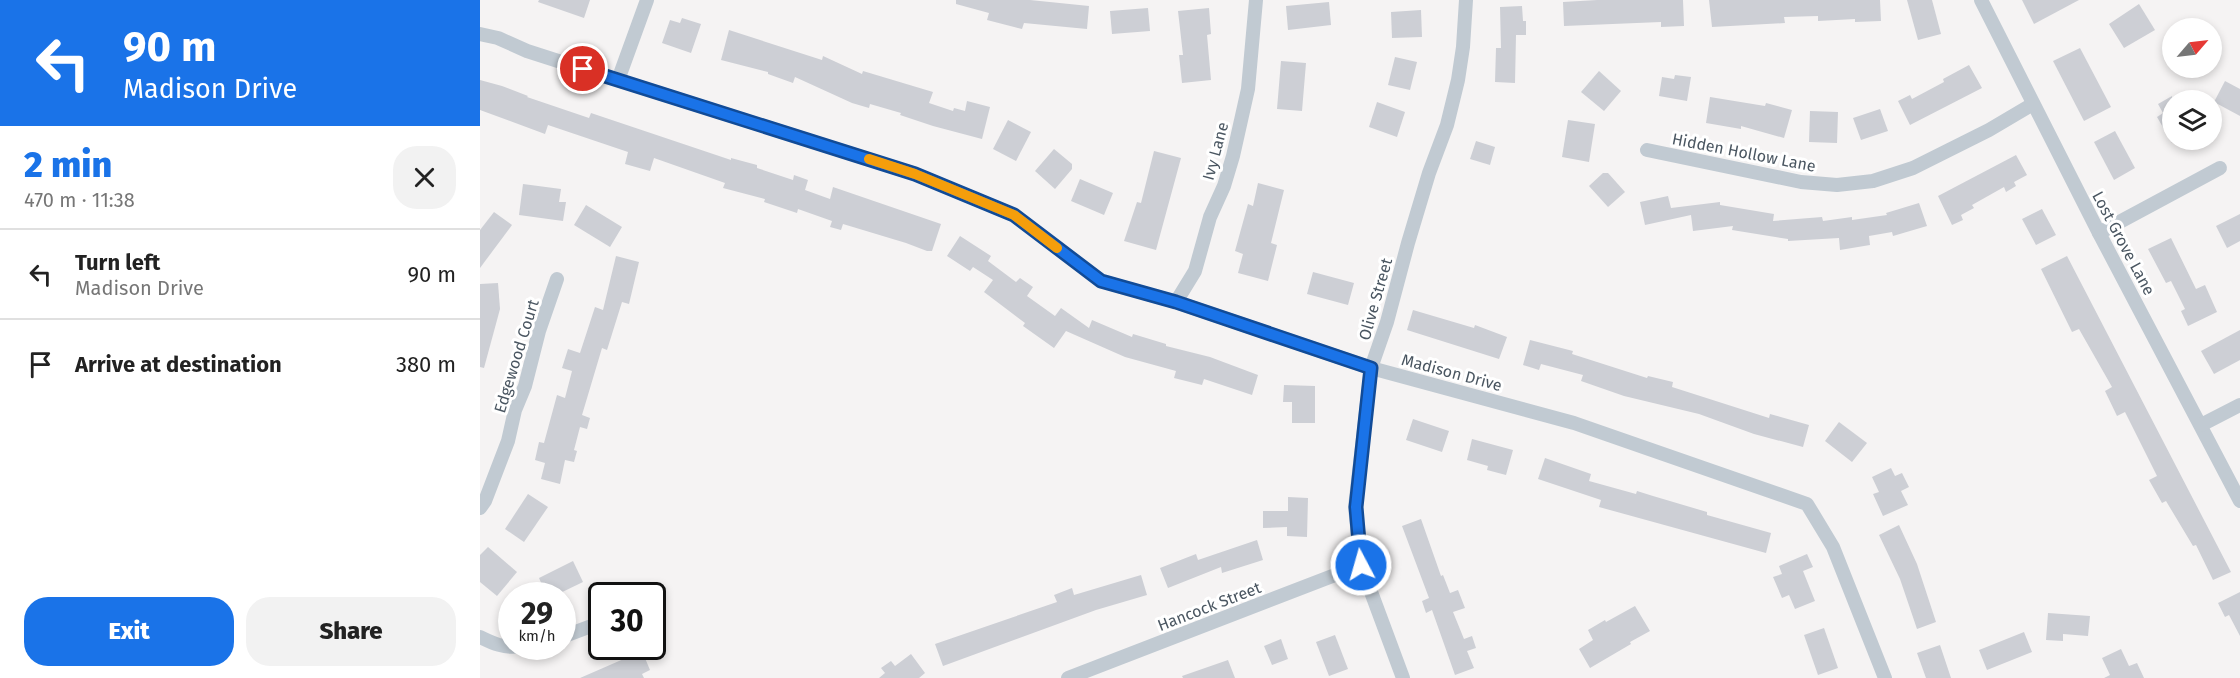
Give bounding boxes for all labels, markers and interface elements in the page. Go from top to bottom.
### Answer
north arrow [2162,18,2222,78]
map controls [2162,18,2222,150]
text: 90 m [123,22,217,72]
icon: left [24,24,102,102]
pin [557,43,608,94]
icon: arrive [566,52,599,85]
text: Madison Drive [123,73,297,105]
button: layers [2162,90,2222,150]
street label: Ivy Lane [1199,120,1232,182]
street label: Hidden Hollow Lane [1670,129,1817,176]
text: 2 min [24,143,112,187]
button: close [393,146,456,209]
text: 470 m · 11:38 [24,188,135,212]
street label: Lost Grove Lane [2088,188,2159,298]
text: Turn left [75,249,160,276]
street label: Olive Street [1355,256,1396,342]
icon: left [24,258,57,291]
text: 90 m [407,261,456,288]
text: Madison Drive [75,276,204,300]
street label: Edgewood Court [490,297,543,415]
icon: arrive [24,348,57,381]
street label: Madison Drive [1400,350,1504,395]
text: Arrive at destination [75,351,282,378]
text: 380 m [396,351,456,378]
position arrow [1329,533,1393,597]
street label: Hancock Street [1155,578,1264,635]
speed limit sign: 30 [588,582,666,660]
text: 29 [521,596,553,632]
button: Exit [24,597,234,666]
button: Share [246,597,456,666]
text: km/h [518,627,556,645]

